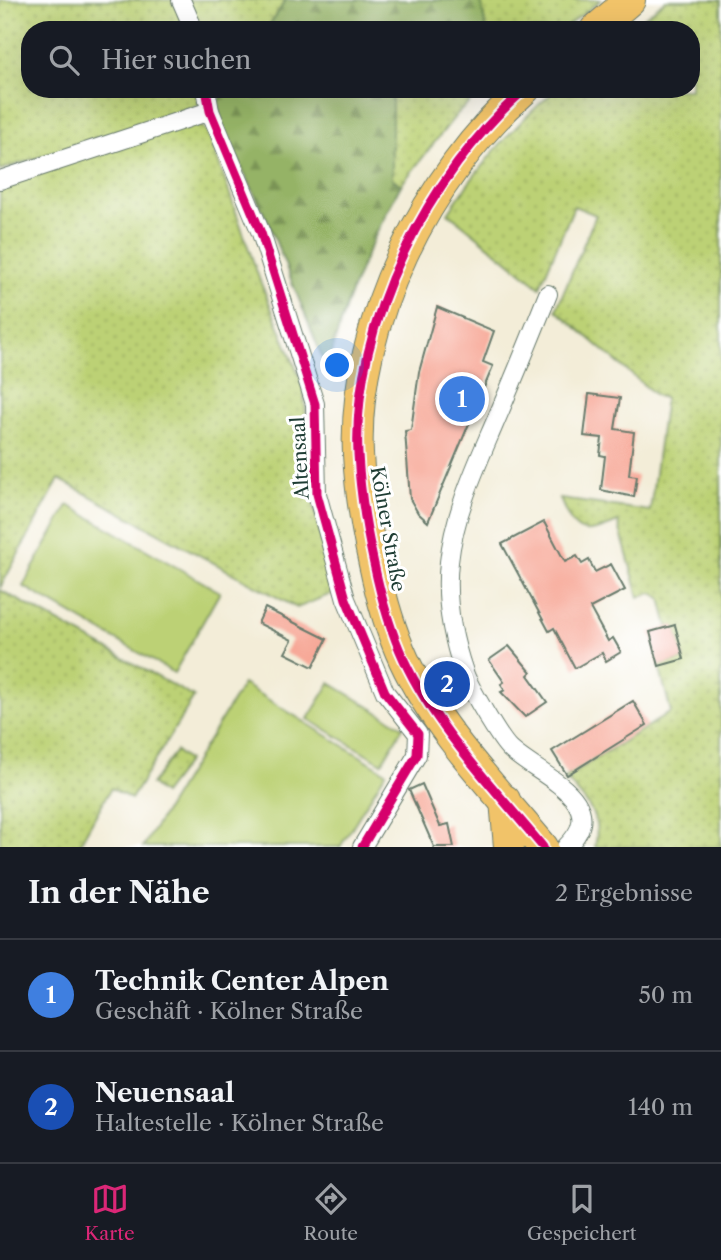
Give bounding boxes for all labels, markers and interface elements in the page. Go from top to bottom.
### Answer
search box [21,21,700,98]
icon: search [45,41,83,79]
text: Hier suchen [101,44,251,76]
your location [320,348,354,382]
pin: 1 [439,373,485,425]
street label: Altensaal [286,416,314,501]
street label: Kölner Straße [366,465,410,593]
pin: 2 [424,658,470,710]
text: In der Nähe [28,874,210,911]
text: 2 Ergebnisse [555,879,693,907]
text: Technik Center Alpen [95,965,389,997]
text: 1 [46,981,56,1009]
text: 50 m [638,981,693,1009]
text: Geschäft · Kölner Straße [95,997,363,1025]
text: Neuensaal [95,1077,234,1109]
text: 2 [44,1093,58,1121]
text: 140 m [628,1093,693,1121]
text: Haltestelle · Kölner Straße [95,1109,384,1137]
tab: Karte [84,1180,135,1245]
tab: Route [304,1180,358,1245]
tab: Gespeichert [527,1180,637,1245]

